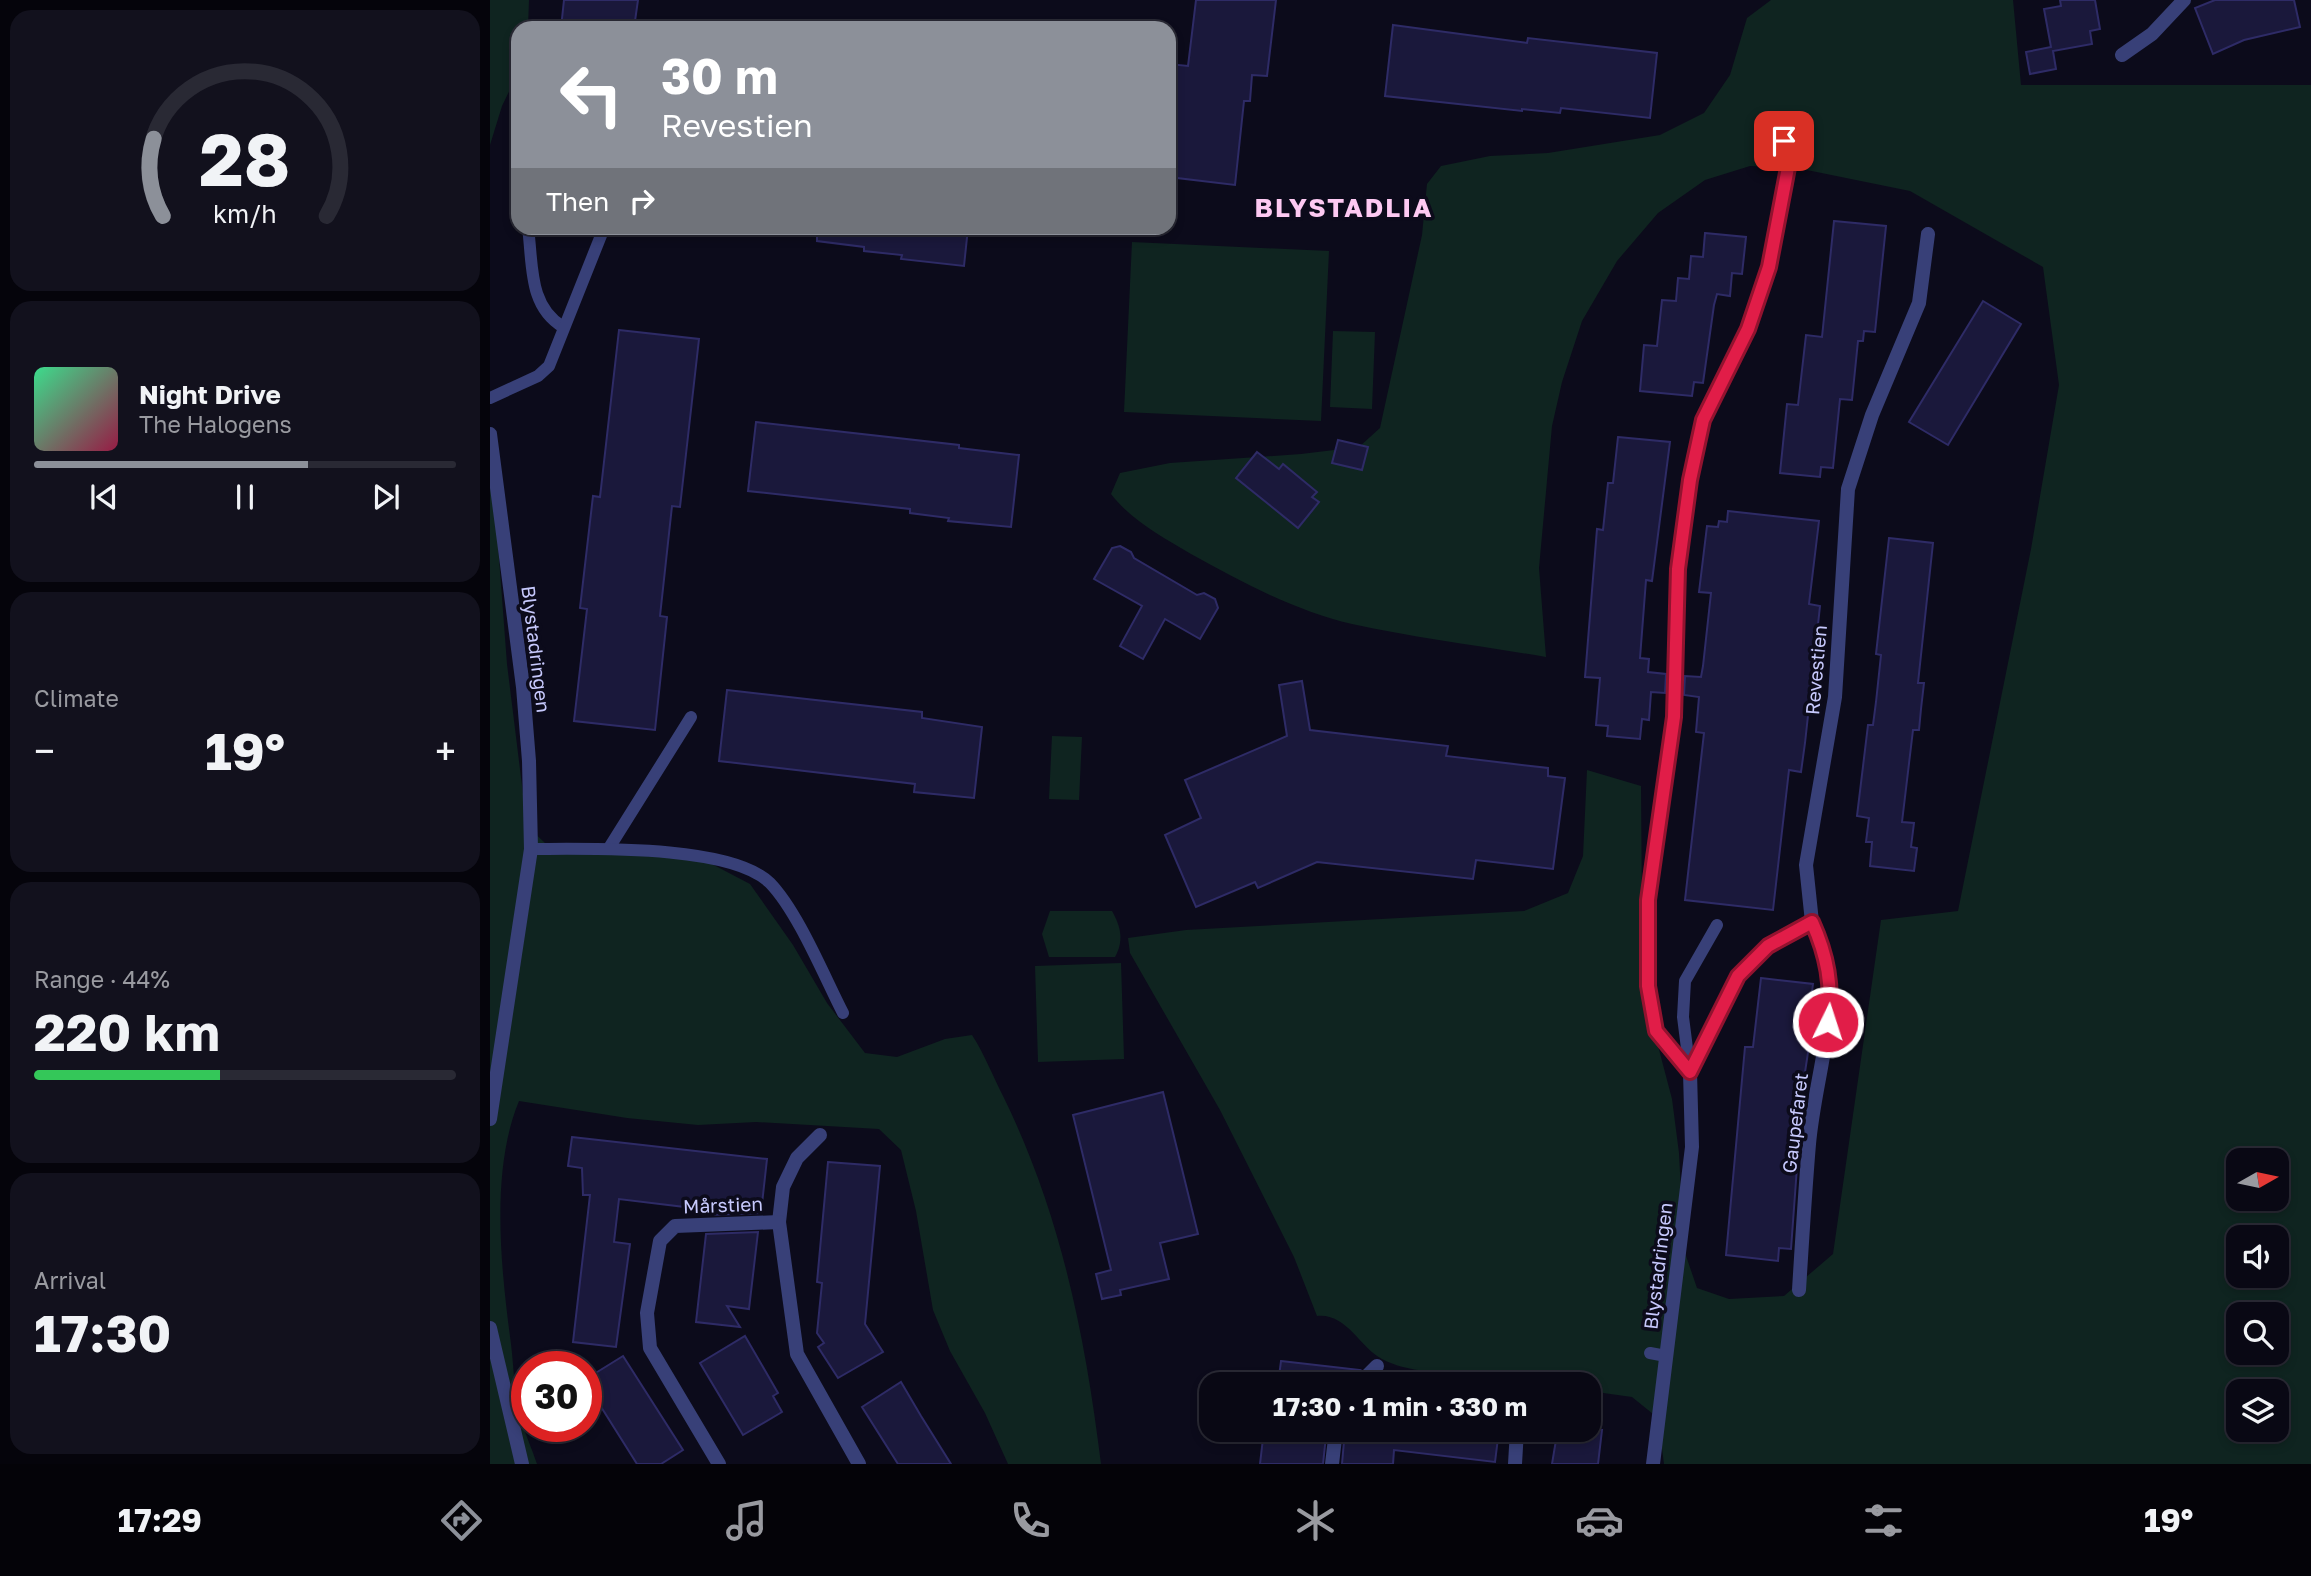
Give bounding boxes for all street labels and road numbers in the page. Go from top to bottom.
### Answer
street label: Blystadringen [517,584,556,714]
street label: Revestien [1800,624,1831,716]
street label: Gaupefaret [1777,1071,1812,1175]
street label: Mårstien [683,1192,763,1217]
street label: Blystadringen [1638,1201,1677,1331]

